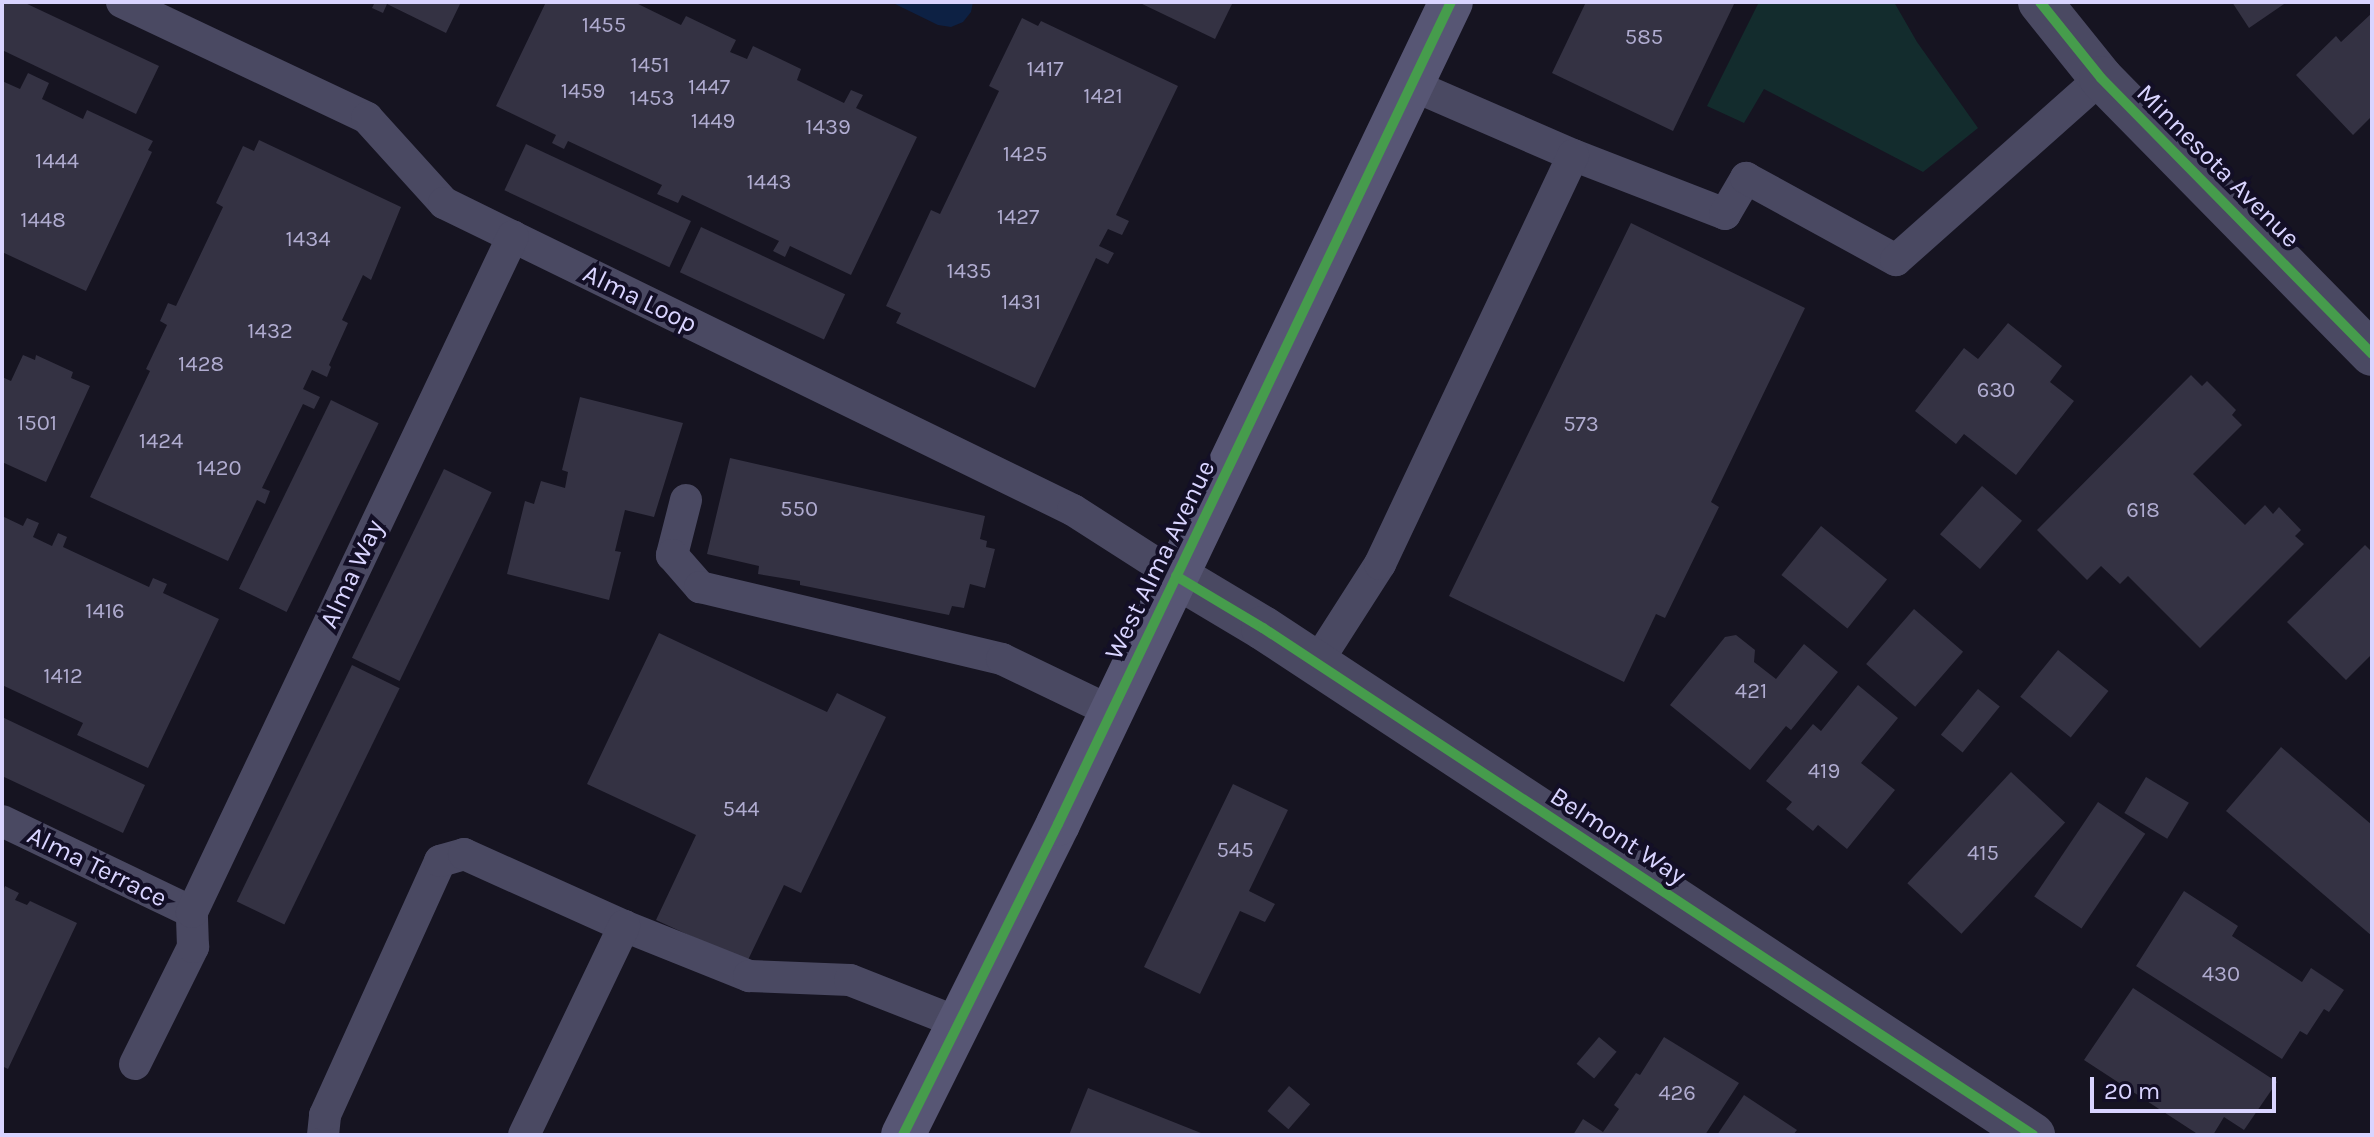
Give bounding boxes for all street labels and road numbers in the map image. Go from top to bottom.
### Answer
street label: Minnesota Avenue [2130,78,2306,254]
street label: Alma Loop [578,258,702,340]
street label: West Alma Avenue [1098,455,1222,665]
street label: Alma Way [313,515,391,633]
street label: Belmont Way [1544,780,1692,892]
street label: Alma Terrace [22,820,172,914]

